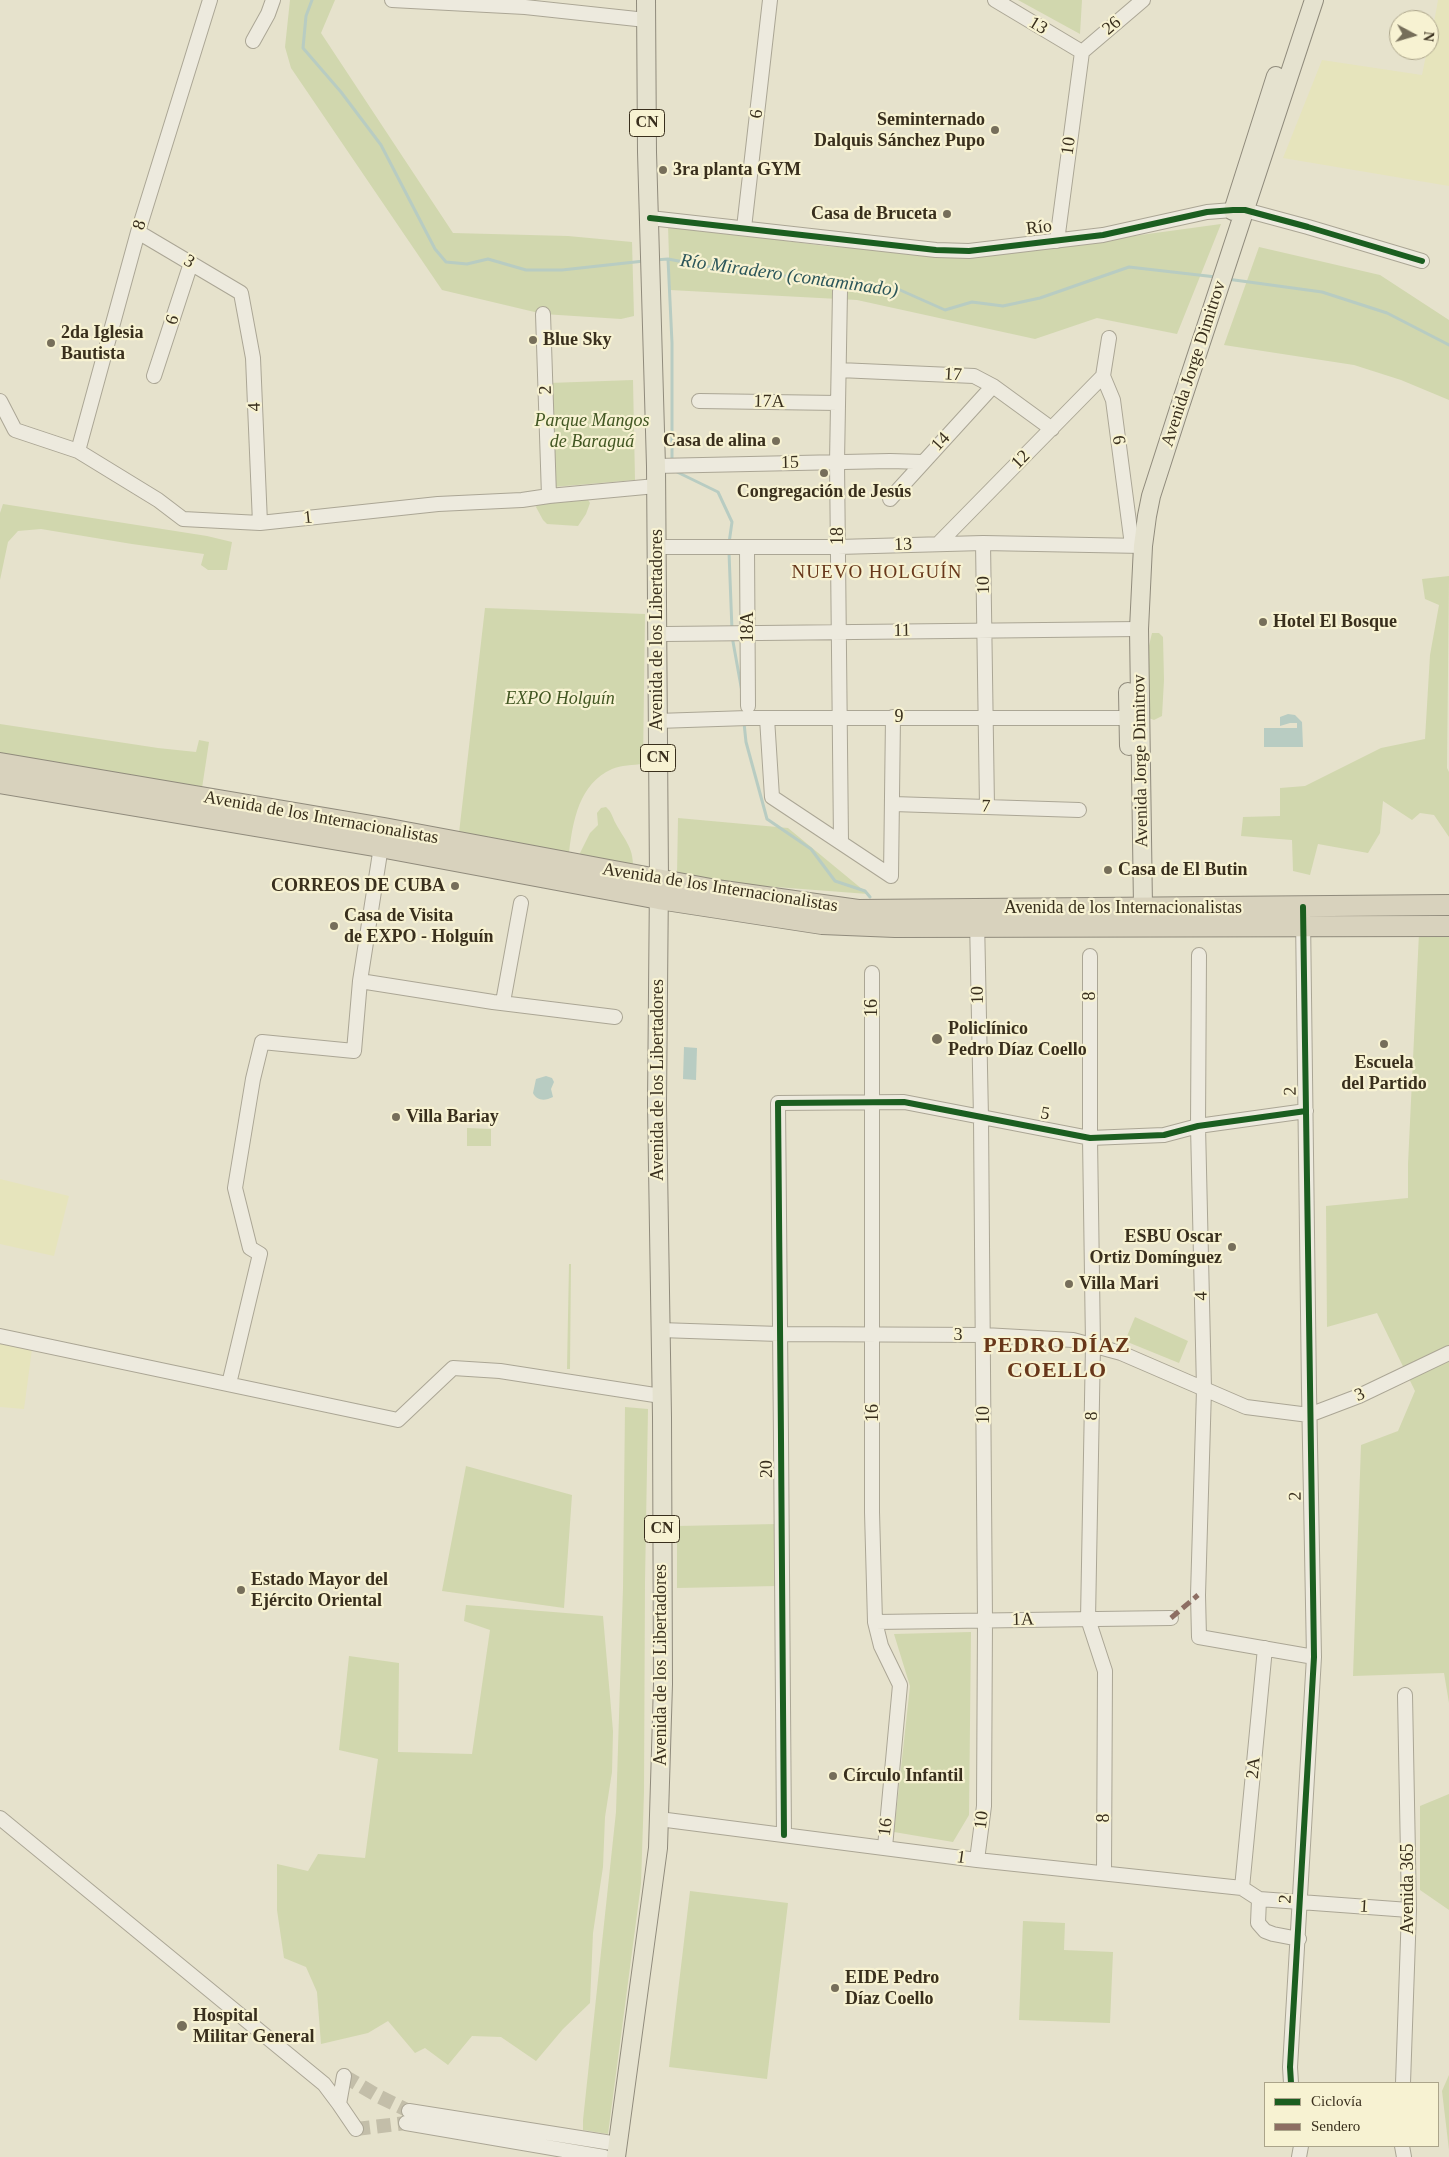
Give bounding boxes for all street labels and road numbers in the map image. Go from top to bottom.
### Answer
street label: 13 [1025,12,1051,40]
street label: 26 [1098,12,1126,40]
street label: 6 [746,108,768,120]
road number: CN [630,110,664,136]
street label: 10 [1057,136,1081,156]
street label: Río [1025,216,1053,240]
street label: 8 [128,218,152,232]
street label: 3 [180,250,198,274]
street label: Avenida Jorge Dimitrov [1157,278,1231,450]
street label: 6 [161,312,185,328]
street label: 17 [943,364,963,386]
street label: 2 [535,385,557,395]
street label: 17A [753,391,785,413]
street label: 4 [244,402,266,412]
street label: 14 [927,428,955,456]
street label: 6 [1107,434,1129,446]
street label: 12 [1007,446,1035,474]
street label: 15 [781,452,799,474]
street label: 1 [302,507,314,529]
street label: 18 [827,527,849,545]
street label: Avenida de los Libertadores [646,529,668,731]
street label: 13 [894,534,912,556]
street label: 10 [973,576,995,594]
street label: 18A [737,612,759,642]
street label: 11 [893,620,911,642]
street label: Avenida Jorge Dimitrov [1129,674,1153,848]
street label: 9 [894,706,904,728]
road number: CN [640,744,676,771]
street label: Avenida de los Internacionalistas [202,787,440,849]
street label: 7 [981,796,991,818]
street label: Avenida de los Internacionalistas [601,859,839,917]
street label: Avenida de los Internacionalistas [1004,897,1242,919]
street label: Avenida de los Libertadores [647,979,669,1181]
street label: 10 [967,986,989,1004]
street label: 8 [1079,991,1101,1000]
street label: 16 [861,999,883,1017]
street label: 2 [1280,1086,1302,1096]
street label: 5 [1039,1103,1051,1125]
street label: 4 [1191,1291,1213,1301]
street label: 3 [953,1324,963,1346]
street label: 3 [1351,1383,1369,1407]
street label: 16 [862,1404,884,1422]
street label: 10 [973,1406,995,1424]
street label: 8 [1081,1411,1103,1421]
street label: 20 [756,1460,778,1478]
street label: 2 [1285,1491,1307,1501]
road number: CN [644,1516,680,1542]
street label: Avenida de los Libertadores [650,1564,672,1766]
street label: 1A [1012,1609,1034,1631]
street label: 2A [1242,1756,1266,1780]
street label: 10 [970,1810,994,1830]
street label: 8 [1093,1814,1115,1822]
street label: 16 [874,1817,898,1837]
street label: Avenida 365 [1397,1843,1419,1935]
street label: 1 [955,1847,967,1869]
street label: 2 [1275,1894,1297,1904]
street label: 1 [1359,1896,1369,1918]

